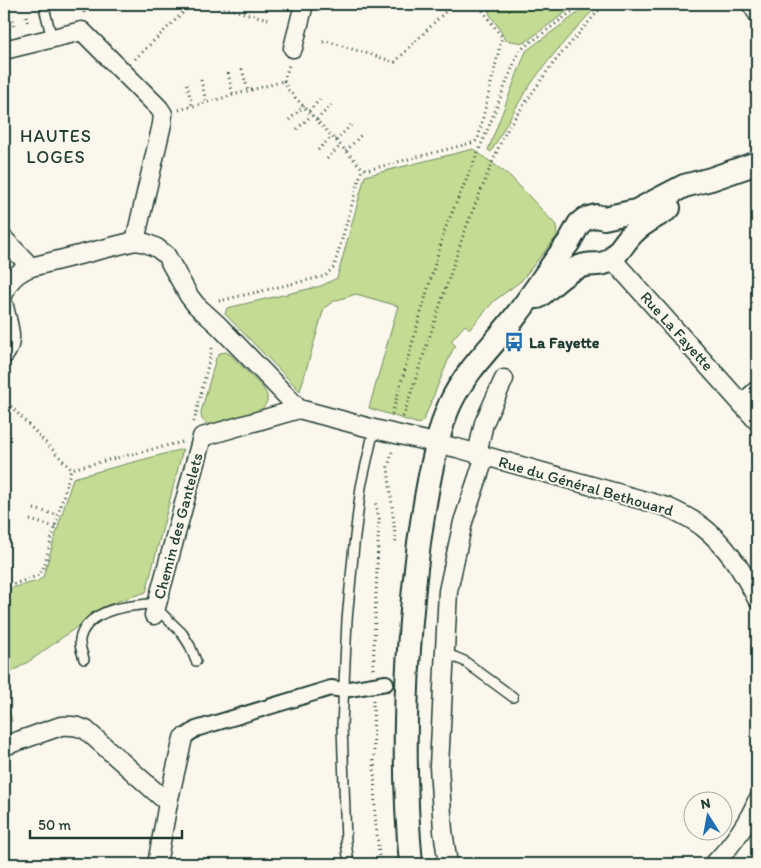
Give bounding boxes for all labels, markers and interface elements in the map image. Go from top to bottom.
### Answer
district label: HAUTES LOGES [20,125,92,168]
street label: Rue La Fayette [636,287,718,375]
bus stop icon: La Fayette [503,331,525,353]
place label: La Fayette [529,333,600,353]
street label: Chemin des Gantelets [149,451,207,601]
street label: Rue du Général Bethouard [496,452,676,520]
north arrow [684,790,734,840]
text: N [699,794,712,813]
scale bar [30,808,182,840]
text: 50 m [38,816,71,834]

